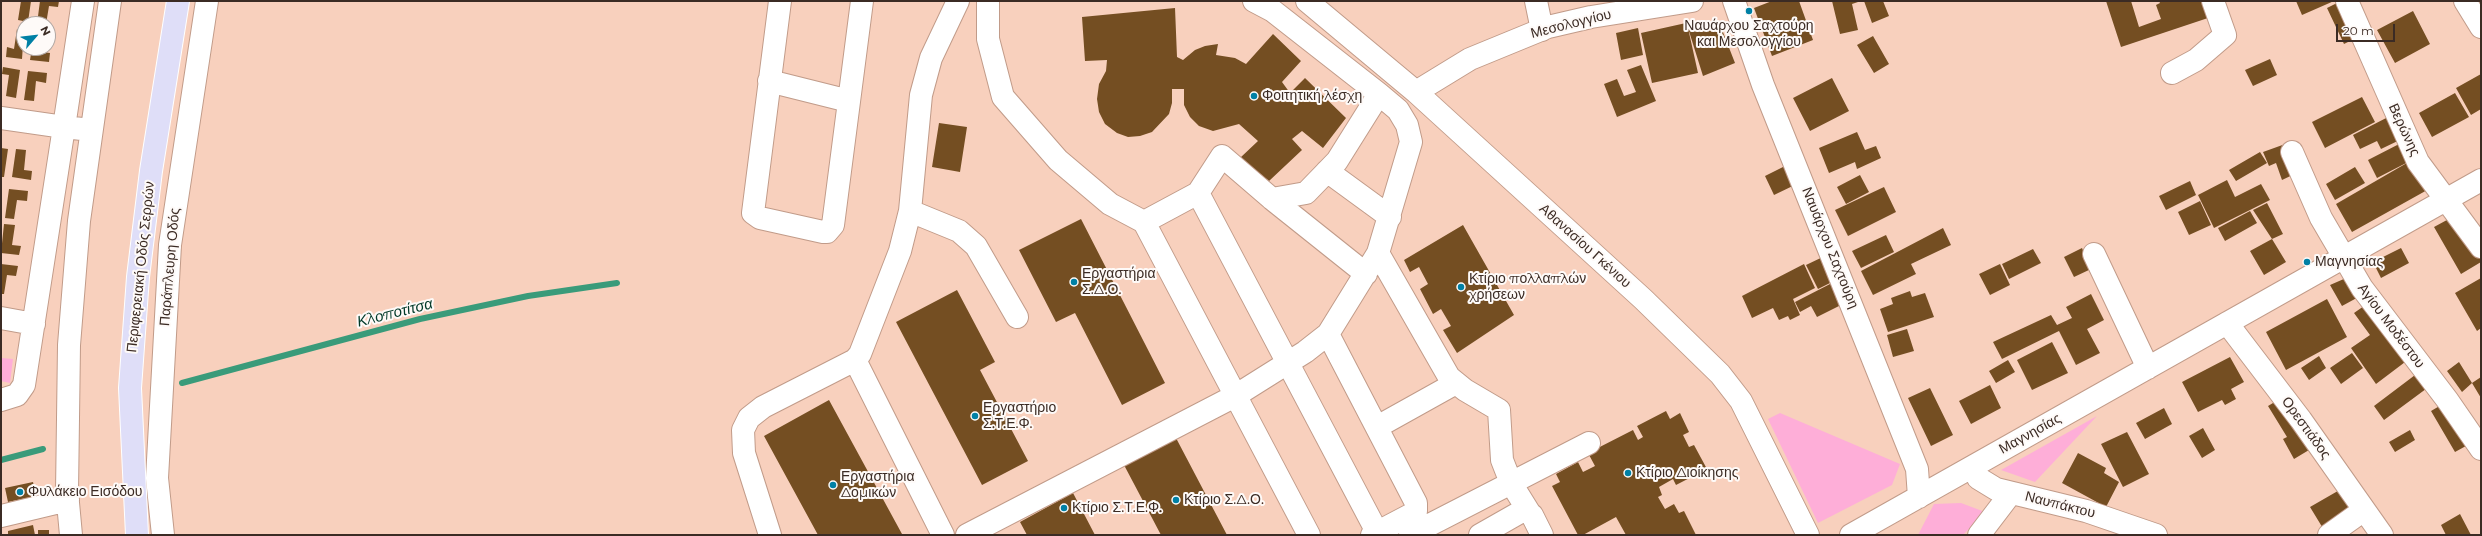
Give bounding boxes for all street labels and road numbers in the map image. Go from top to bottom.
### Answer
street label: Μεσολογγίου [1529,6,1613,42]
street label: Βερώνης [2385,101,2423,159]
street label: Περιφερειακή Οδός Σερρών [124,180,158,354]
street label: Ναυάρχου Σαχτούρη [1798,185,1862,311]
street label: Αθανασίου Γκένιου [1536,200,1634,292]
street label: Παράπλευρη Οδός [156,207,184,327]
street label: Αγίου Μοδέστου [2354,281,2428,371]
street label: Ορεστιάδος [2278,394,2334,462]
street label: Μαγνησίας [1996,410,2064,458]
street label: Ναυπάκτου [2023,488,2097,522]

